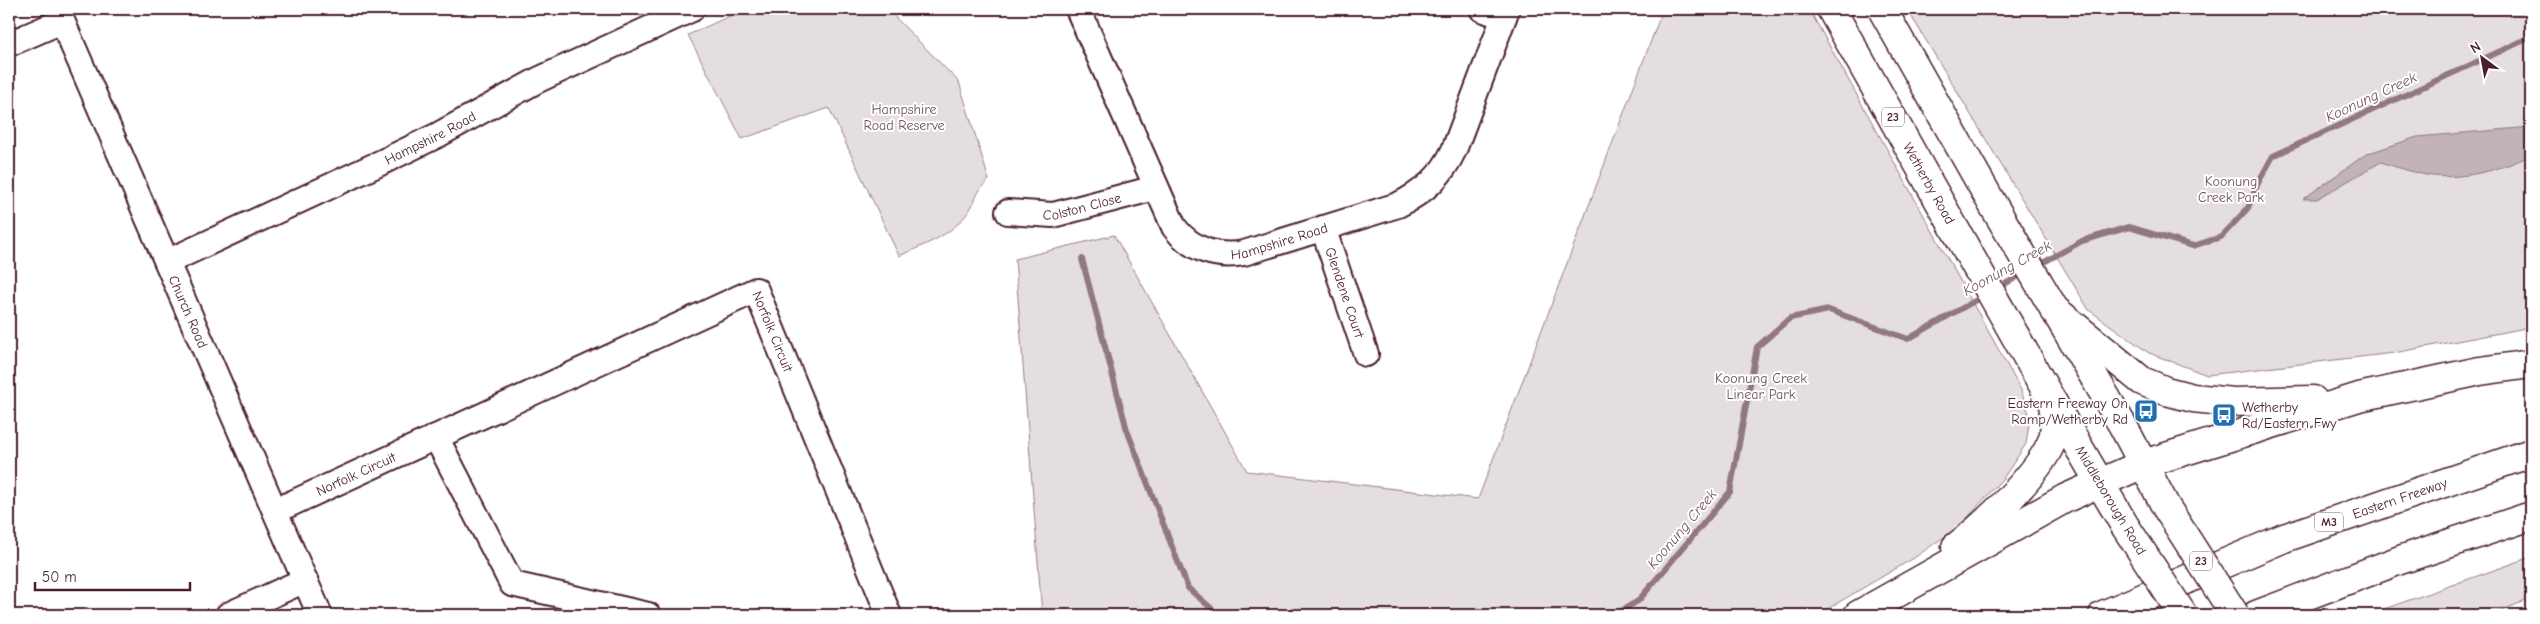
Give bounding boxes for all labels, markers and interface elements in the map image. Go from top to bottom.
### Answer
north arrow [2458,32,2508,82]
text: N [2467,38,2484,57]
water label: Koonung Creek [2322,68,2420,126]
park label: Hampshire Road Reserve [863,101,945,134]
street label: Hampshire Road [382,108,479,168]
road number: 23 [1882,108,1904,126]
street label: Wetherby Road [1899,140,1958,227]
park label: Koonung Creek Park [2198,173,2264,206]
street label: Colston Close [1042,189,1123,224]
street label: Hampshire Road [1230,219,1330,264]
water label: Koonung Creek [1959,236,2055,300]
street label: Glendene Court [1321,245,1368,341]
street label: Church Road [165,273,211,351]
street label: Norfolk Circuit [748,289,797,375]
park label: Koonung Creek Linear Park [1715,370,1807,403]
place label: Eastern Freeway On Ramp/Wetherby Rd [2008,395,2128,428]
bus stop icon: Eastern Freeway On Ramp/Wetherby Rd [2133,398,2159,424]
place label: Wetherby Rd/Eastern Fwy [2242,399,2337,432]
bus stop icon: Wetherby Rd/Eastern Fwy [2211,402,2237,428]
street label: Middleborough Road [2071,443,2150,558]
street label: Norfolk Circuit [314,448,400,500]
street label: Eastern Freeway [2350,474,2450,523]
water label: Koonung Creek [1643,485,1721,573]
road number: M3 [2315,512,2343,532]
road number: 23 [2190,552,2212,570]
scale bar [35,559,190,591]
text: 50 m [42,568,77,586]

